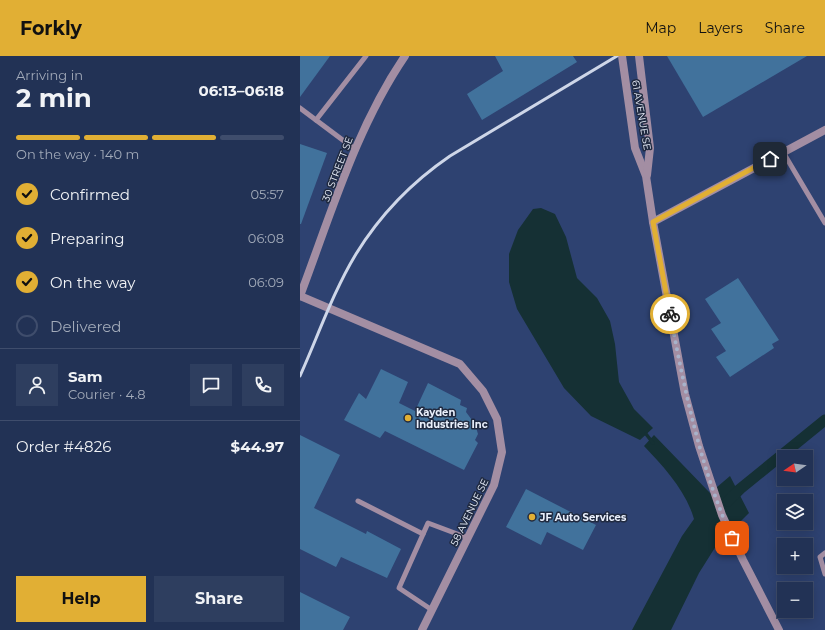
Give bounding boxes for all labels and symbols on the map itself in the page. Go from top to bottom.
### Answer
street label: 61 AVENUE SE [629,79,654,151]
street label: 30 STREET SE [319,135,356,203]
pin [753,142,787,176]
courier [650,294,690,334]
place label: Kayden Industries Inc [416,406,488,431]
marker: Kayden Industries Inc [403,413,413,423]
north arrow [777,450,813,486]
street label: 58 AVENUE SE [448,476,491,548]
place label: JF Auto Services [539,511,627,524]
marker: JF Auto Services [527,512,537,522]
pin [715,521,749,555]

